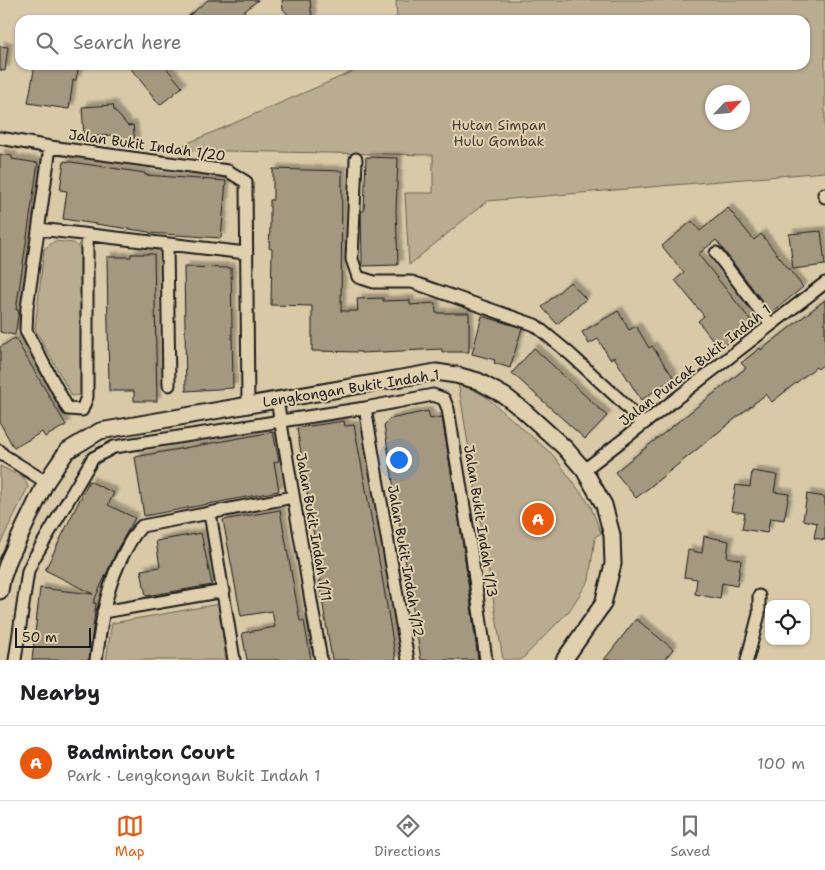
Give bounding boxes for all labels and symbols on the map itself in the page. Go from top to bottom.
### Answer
north arrow [705,85,750,130]
park label: Hutan Simpan Hulu Gombak [452,116,547,150]
street label: Jalan Bukit Indah 1/20 [67,125,227,165]
street label: Jalan Puncak Bukit Indah 1 [616,300,774,430]
street label: Lengkongan Bukit Indah 1 [261,365,441,411]
street label: Jalan Bukit Indah 1/13 [460,443,502,599]
your location [386,447,412,473]
street label: Jalan Bukit Indah 1/11 [292,451,336,603]
street label: Jalan Bukit Indah 1/12 [384,484,428,638]
pin: A [522,500,554,538]
scale bar [15,625,91,648]

